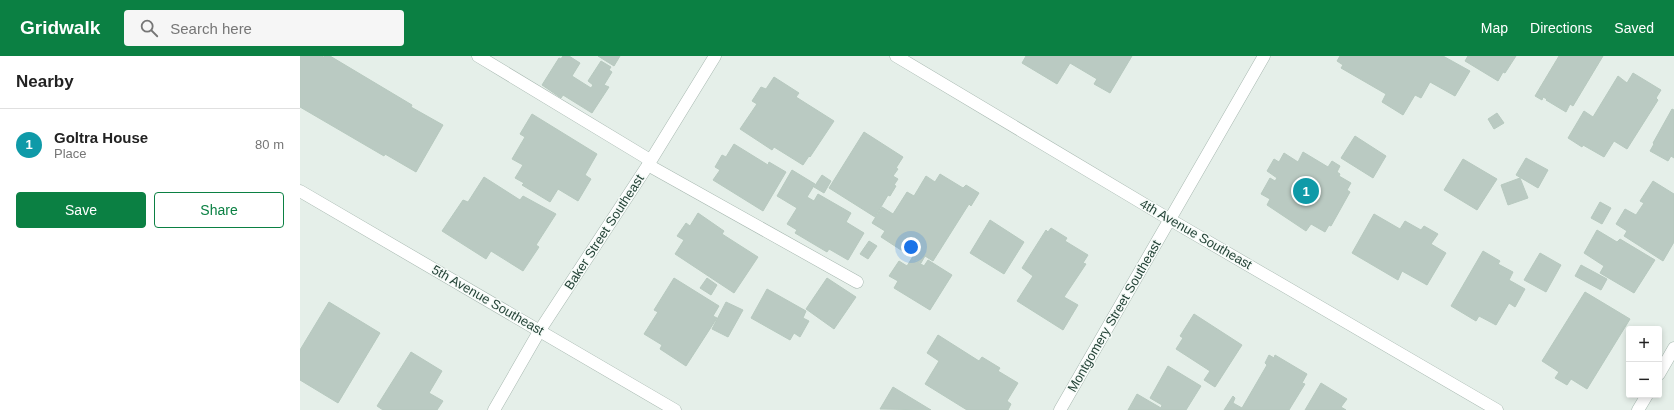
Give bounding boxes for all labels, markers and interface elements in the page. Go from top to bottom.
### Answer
search box [124,10,404,46]
text: Gridwalk [20,17,100,38]
icon: search [138,17,160,39]
text: Search here [170,20,252,37]
text: Map [1481,20,1508,36]
text: Directions [1530,20,1592,36]
text: Saved [1614,20,1654,36]
text: Nearby [16,72,74,91]
text: Goltra House [54,129,148,146]
text: 1 [25,137,33,152]
text: 80 m [255,137,284,152]
text: Place [54,146,87,161]
street label: Baker Street Southeast [561,171,647,292]
pin: 1 [1293,176,1319,206]
button: Save [16,192,146,228]
button: Share [154,192,284,228]
street label: 4th Avenue Southeast [1137,196,1255,272]
your location [901,237,921,257]
street label: Montgomery Street Southeast [1064,237,1164,395]
street label: 5th Avenue Southeast [429,262,547,338]
map controls [1626,326,1662,398]
button: + [1626,326,1662,362]
button: − [1626,362,1662,398]

